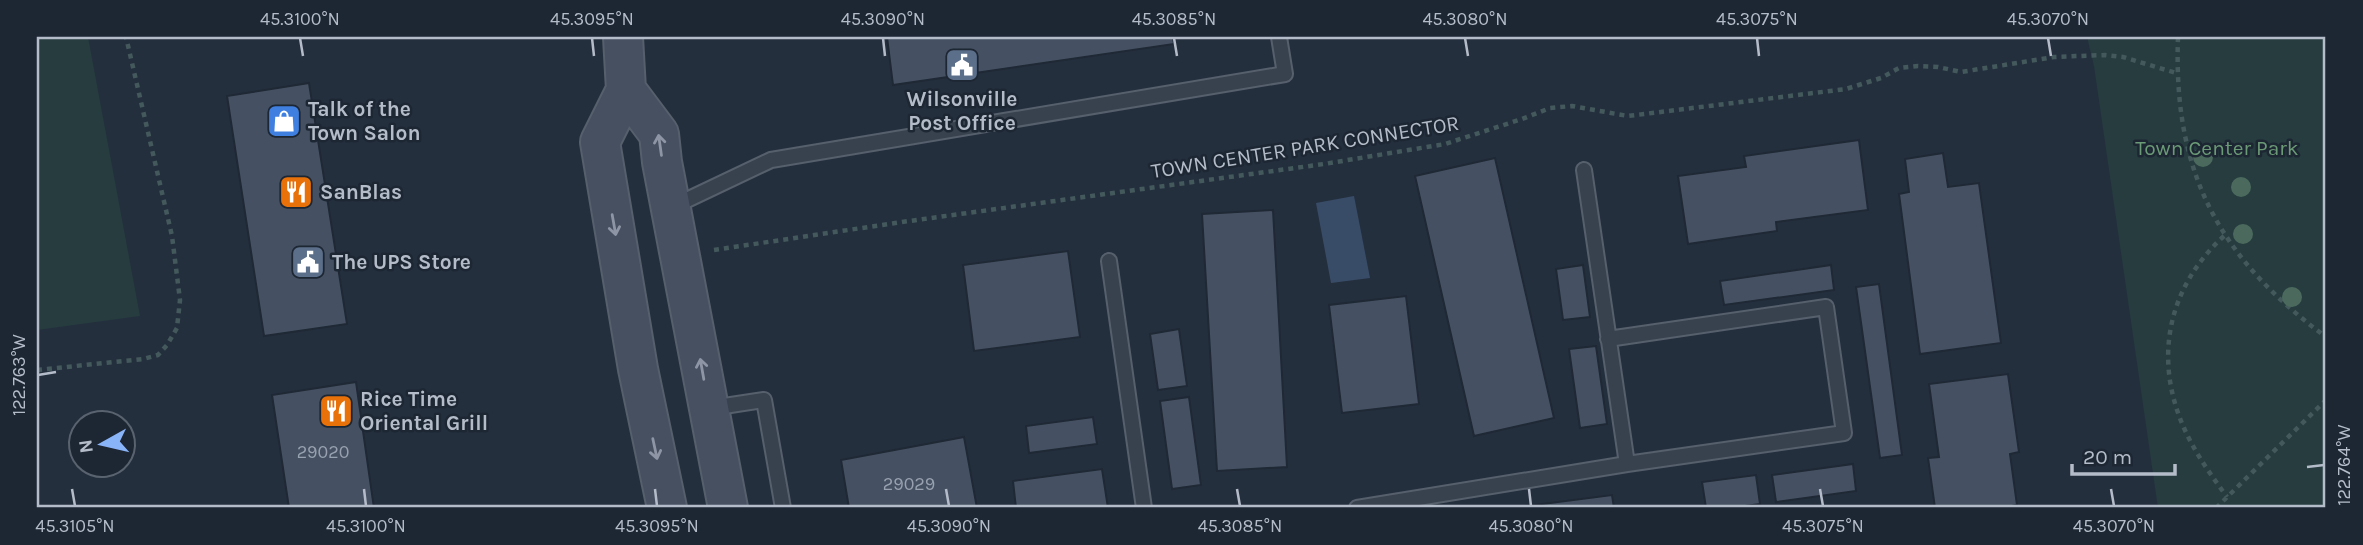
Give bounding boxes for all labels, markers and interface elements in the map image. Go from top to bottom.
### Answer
text: 45.3100°N [260,8,340,30]
text: 45.3095°N [550,8,634,30]
text: 45.3090°N [841,8,925,30]
text: 45.3085°N [1132,8,1216,30]
text: 45.3080°N [1423,8,1507,30]
text: 45.3075°N [1716,8,1798,30]
text: 45.3070°N [2007,8,2089,30]
public building icon: Wilsonville Post Office [943,46,981,84]
place label: Wilsonville Post Office [907,87,1017,135]
place label: Talk of the Town Salon [308,97,421,145]
shop icon: Talk of the Town Salon [265,102,303,140]
street label: TOWN CENTER PARK CONNECTOR [1149,111,1461,183]
one-way arrow [654,134,667,157]
park label: Town Center Park [2135,136,2299,160]
restaurant icon: SanBlas [277,173,315,211]
place label: SanBlas [320,180,402,204]
one-way arrow [608,213,621,236]
public building icon: The UPS Store [289,243,327,281]
place label: The UPS Store [332,250,471,274]
text: 122.763°W [8,334,30,416]
one-way arrow [694,358,708,381]
place label: Rice Time Oriental Grill [360,387,488,435]
restaurant icon: Rice Time Oriental Grill [317,392,355,430]
north arrow [66,408,136,478]
text: 122.764°W [2333,424,2355,506]
scale bar [2072,433,2176,477]
one-way arrow [648,437,662,460]
text: N [74,438,98,455]
house number: 29020 [297,441,349,463]
text: 20 m [2083,445,2132,469]
house number: 29029 [883,473,935,495]
text: 45.3105°N [35,515,115,537]
text: 45.3100°N [326,515,406,537]
text: 45.3095°N [615,515,699,537]
text: 45.3090°N [907,515,991,537]
text: 45.3085°N [1198,515,1282,537]
text: 45.3080°N [1489,515,1573,537]
text: 45.3075°N [1782,515,1864,537]
text: 45.3070°N [2073,515,2155,537]

